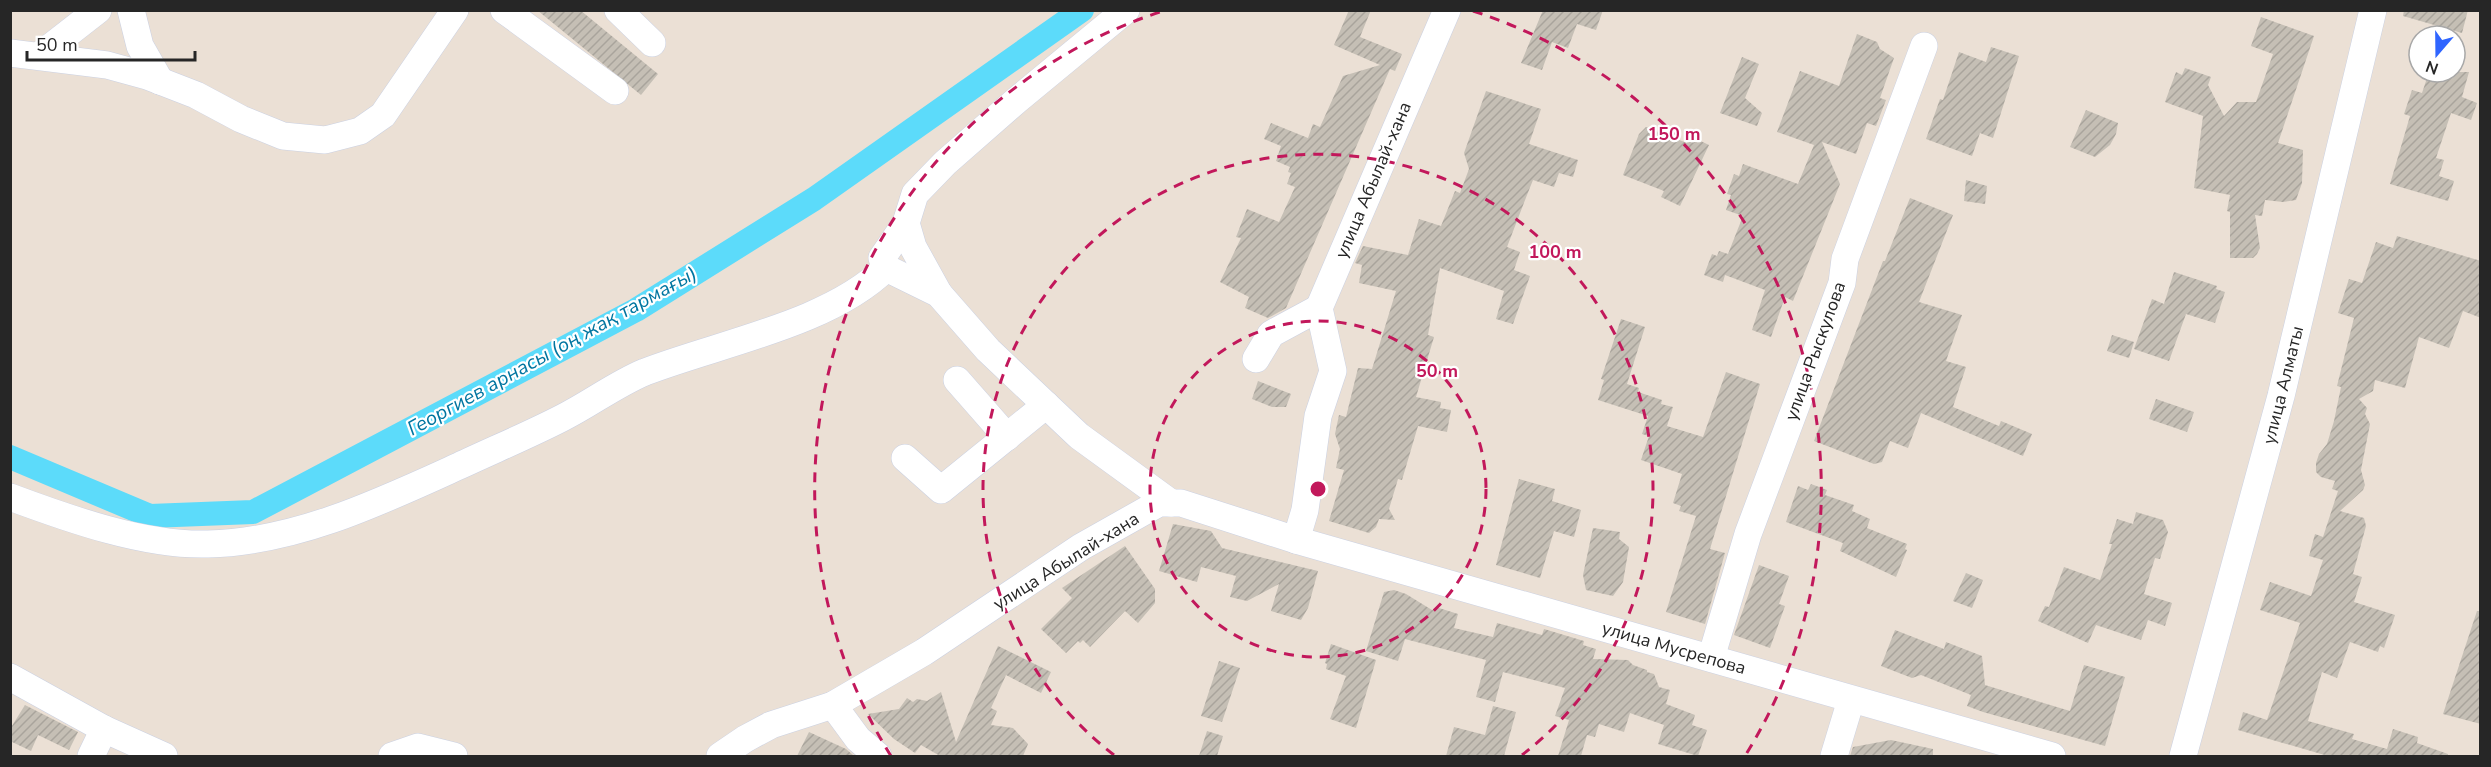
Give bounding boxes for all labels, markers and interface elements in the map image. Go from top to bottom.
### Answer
scale bar [27,24,195,62]
north arrow [2407,24,2467,84]
text: 50 m [36,33,78,57]
text: N [2423,55,2442,80]
street label: улица Абылай-хана [1329,98,1417,262]
text: 150 m [1647,122,1701,146]
text: 100 m [1528,240,1582,264]
water label: Георгиев арнасы (оң жақ тармағы) [402,260,702,442]
street label: улица Рыскулова [1779,278,1851,424]
street label: улица Алматы [2257,323,2309,447]
text: 50 m [1416,359,1458,383]
centre of rings [1308,479,1328,499]
street label: улица Абылай-хана [988,506,1144,616]
street label: улица Мусрепова [1599,616,1749,680]

